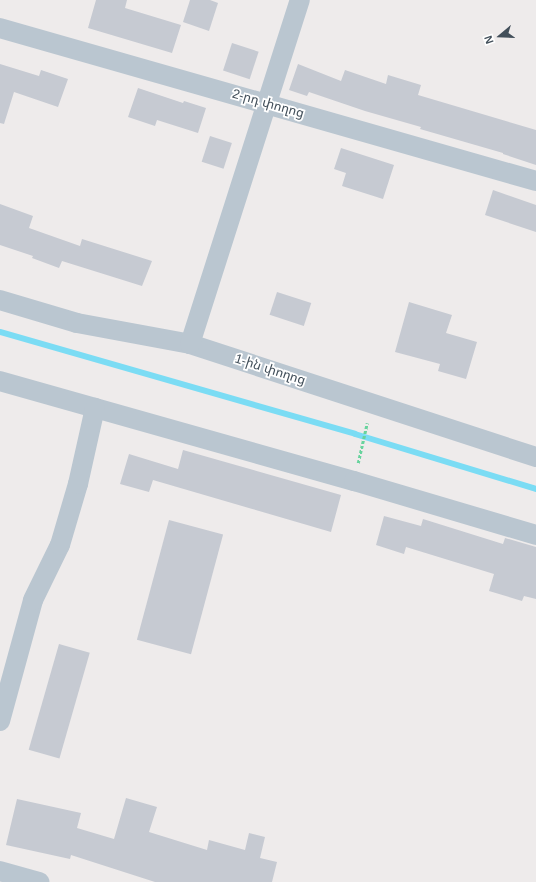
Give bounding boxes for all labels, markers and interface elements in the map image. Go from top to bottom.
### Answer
north arrow [480,16,520,56]
text: N [482,34,496,46]
street label: 2-րդ փողոց [230,86,306,122]
street label: 1-ին փողոց [233,351,307,389]

